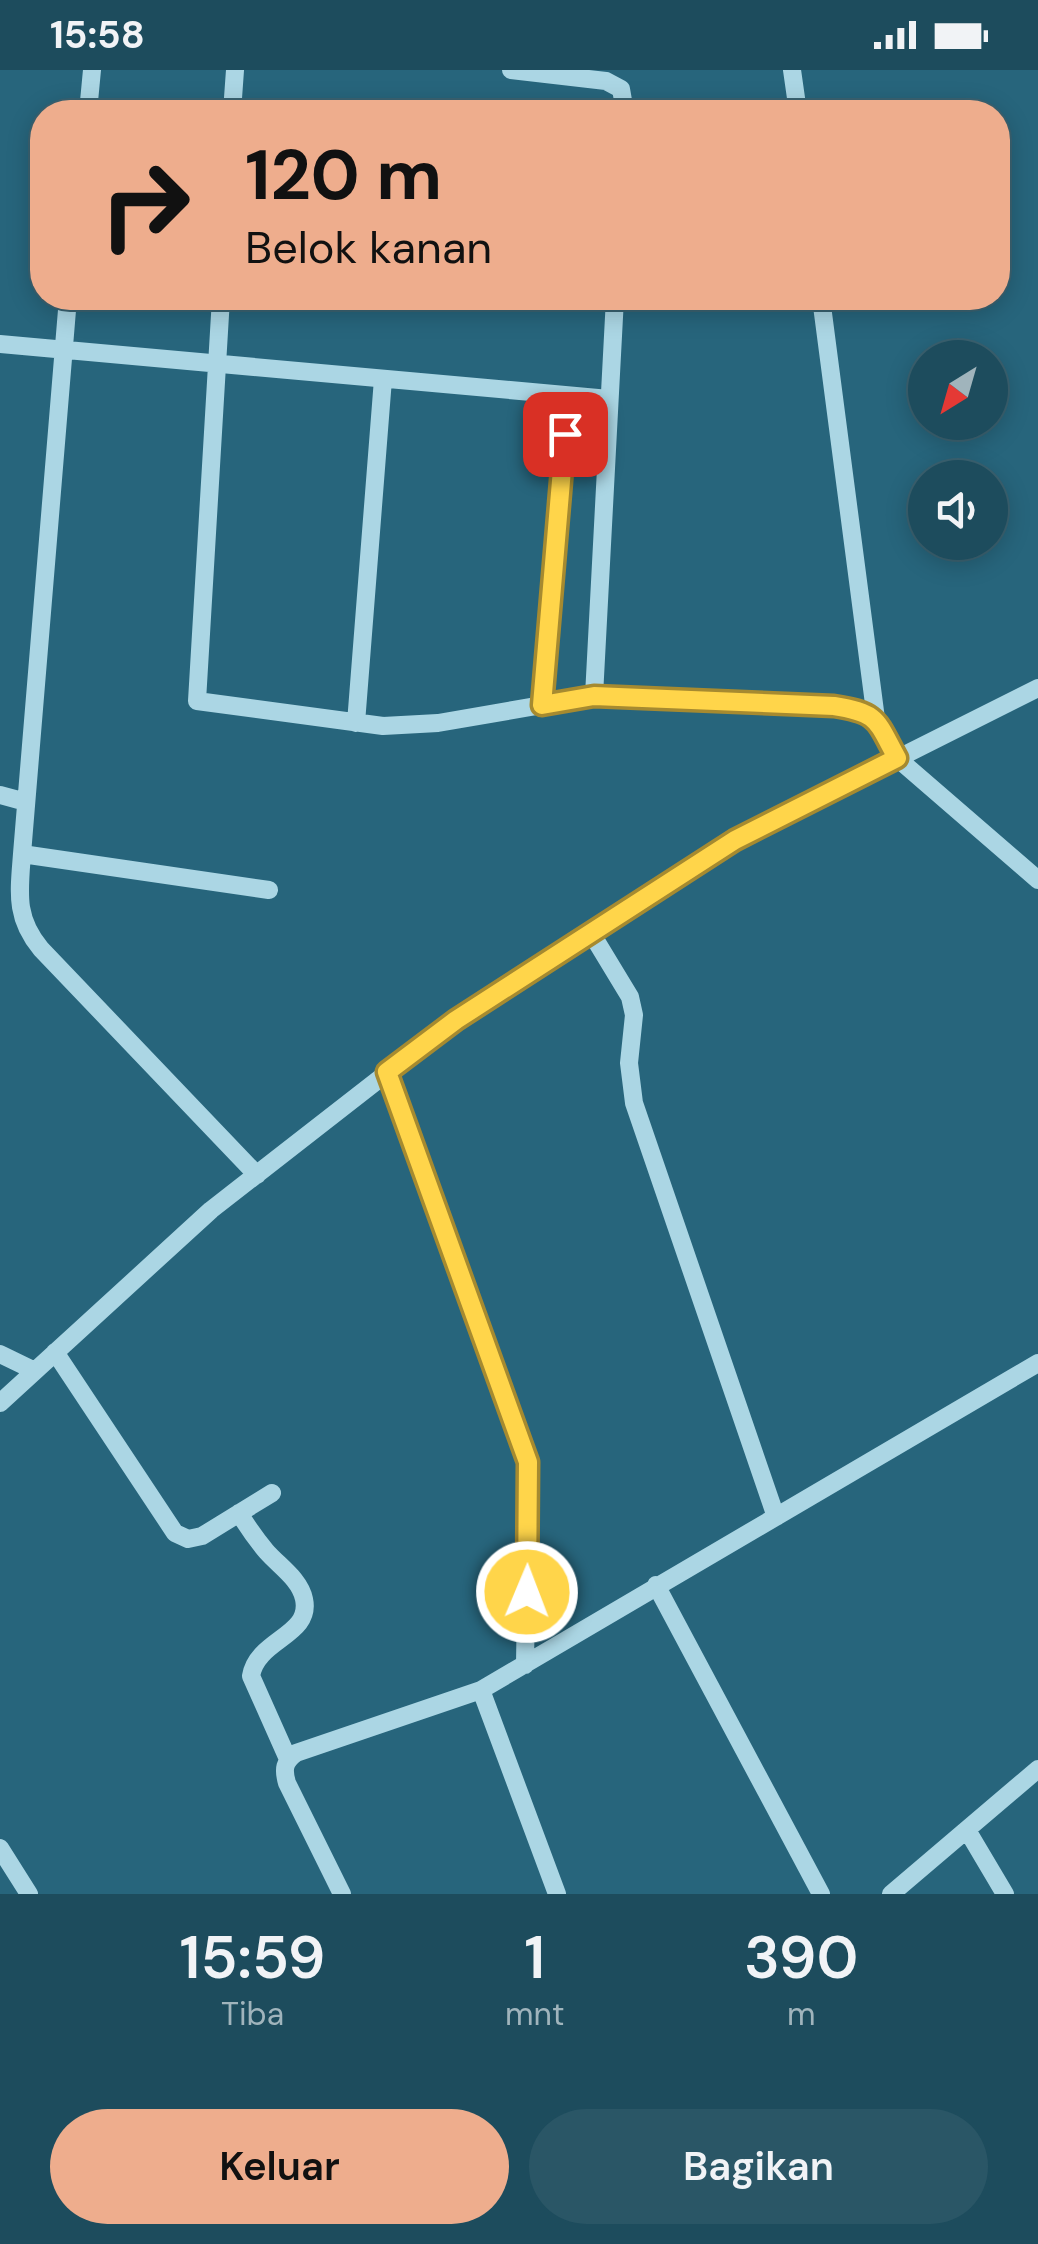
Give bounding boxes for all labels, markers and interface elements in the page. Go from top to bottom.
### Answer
text: 15:58 [50,10,145,60]
text: 120 m [245,130,442,221]
icon: right [80,140,210,270]
text: Belok kanan [245,218,492,277]
north arrow [908,340,1008,440]
map controls [908,340,1008,560]
pin [523,392,608,477]
icon: arrive [538,407,593,462]
button: sound [908,460,1008,560]
position arrow [475,1540,579,1644]
text: 15:59 [180,1918,325,1997]
text: 1 [524,1918,545,1997]
text: 390 [744,1918,858,1997]
text: Tiba [221,1993,284,2035]
text: mnt [505,1993,564,2035]
text: m [787,1993,815,2035]
button: Keluar [50,2109,509,2224]
button: Bagikan [529,2109,988,2224]

